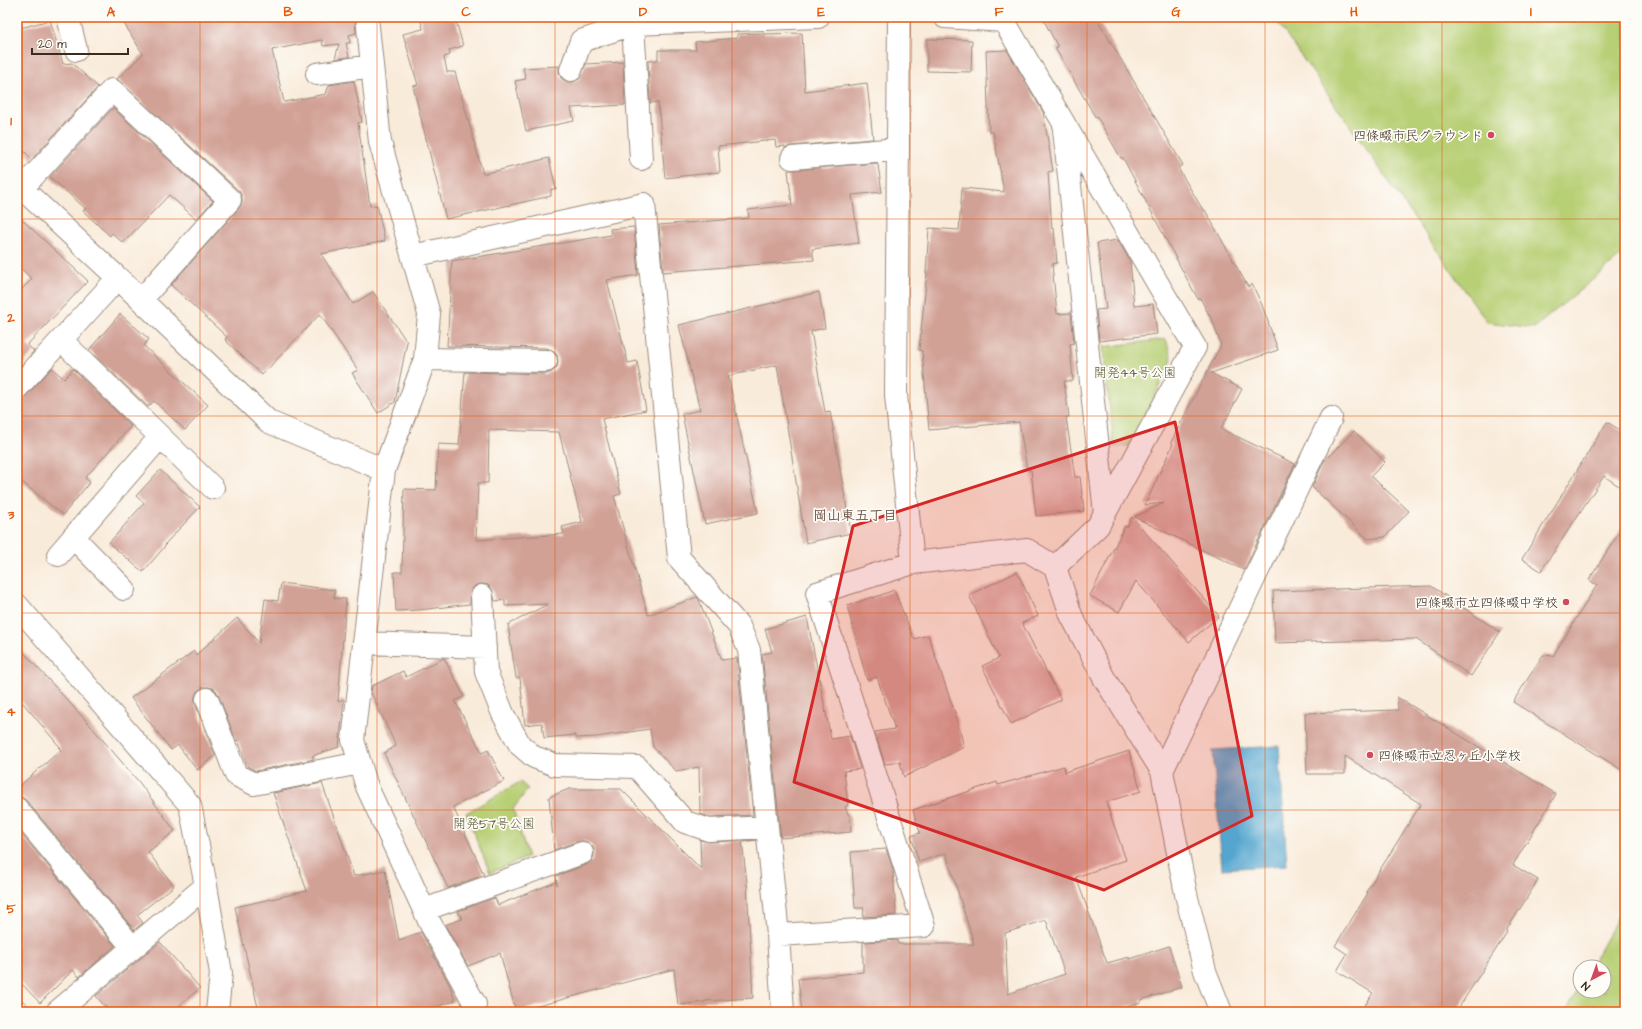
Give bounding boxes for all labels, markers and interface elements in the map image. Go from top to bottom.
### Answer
text: A [107,3,116,21]
text: B [283,3,293,21]
text: C [461,3,471,21]
text: D [639,3,648,21]
text: E [817,3,825,21]
text: F [994,3,1004,21]
text: G [1171,3,1181,21]
text: H [1350,3,1358,21]
text: I [1530,3,1532,21]
scale bar [32,30,128,56]
text: 20 m [38,36,67,53]
text: 1 [10,112,12,130]
place label: 四條畷市民グラウンド [1353,127,1483,145]
marker: 四條畷市民グラウンド [1486,130,1496,140]
text: 2 [6,309,15,327]
park label: 開発44号公園 [1094,364,1176,382]
text: 3 [7,506,15,524]
district label: 岡山東五丁目 [813,506,897,526]
place label: 四條畷市立四條畷中学校 [1415,594,1558,612]
marker: 四條畷市立四條畷中学校 [1561,597,1571,607]
text: 4 [7,703,16,721]
place label: 四條畷市立忍ヶ丘小学校 [1378,747,1521,765]
marker: 四條畷市立忍ヶ丘小学校 [1365,750,1375,760]
park label: 開発57号公園 [453,815,535,833]
text: 5 [6,900,16,918]
north arrow [1572,959,1612,999]
text: N [1578,978,1593,994]

